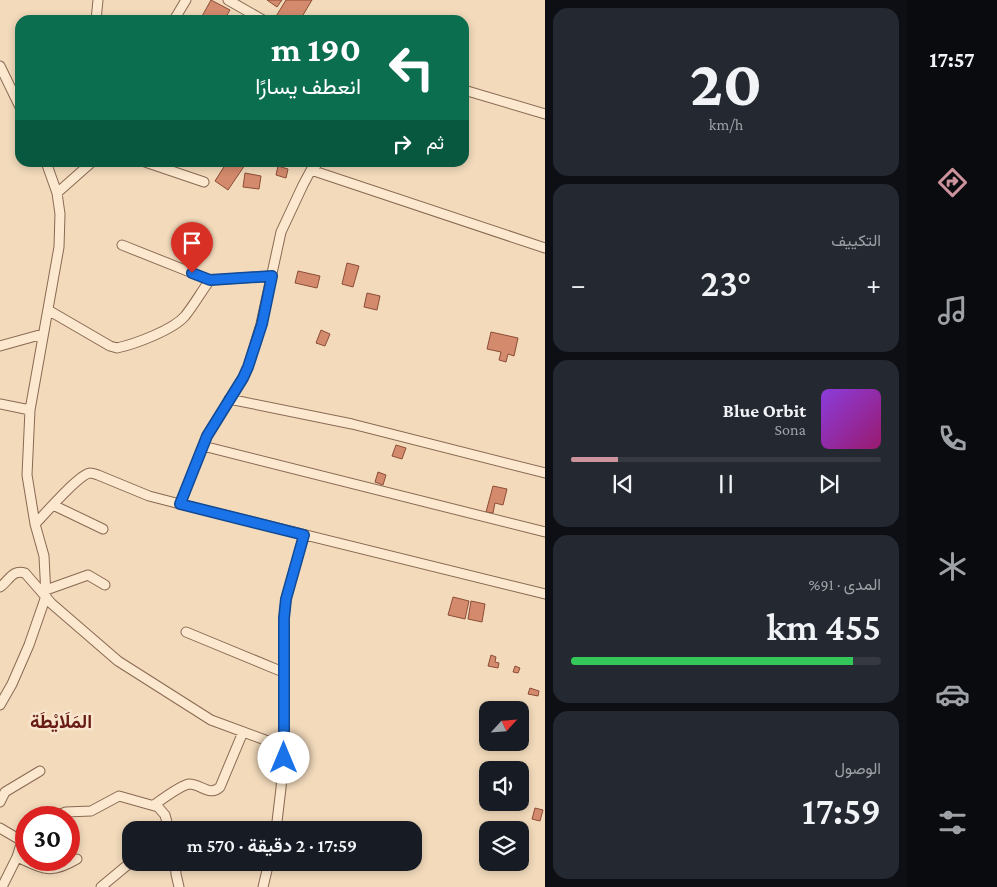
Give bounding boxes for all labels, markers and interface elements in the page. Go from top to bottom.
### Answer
text: 190 m [271,30,361,69]
icon: left [379,35,444,100]
text: 20 [690,47,762,119]
text: 17:57 [929,47,975,72]
text: انعطف يسارًا [255,74,361,99]
text: km/h [709,116,743,133]
icon: right [388,130,416,158]
text: ثم [426,132,444,153]
icon: directions [935,165,970,200]
pin [171,222,213,273]
icon: arrive [178,229,206,257]
text: التكييف [831,232,881,249]
text: 23° [701,262,751,304]
text: − [571,269,586,300]
text: + [866,269,881,300]
icon: music [935,293,970,328]
text: Blue Orbit [723,400,806,421]
text: Sona [775,421,806,438]
icon: phone [935,421,970,456]
icon: previous [609,470,637,498]
icon: pause [712,470,740,498]
icon: next [815,470,843,498]
icon: climate [935,549,970,584]
text: المدى · 91% [809,576,881,593]
text: 455 km [766,606,881,648]
icon: car [935,677,970,712]
north arrow [479,701,529,751]
map controls [479,701,529,871]
district label: المَلَايْطَة [30,711,92,733]
position arrow [257,731,309,783]
text: الوصول [835,760,881,777]
button: sound [479,761,529,811]
text: 17:59 [802,790,881,832]
icon: filters [935,805,970,840]
speed limit sign: 30 [15,806,80,871]
button: layers [479,821,529,871]
text: 17:59 · 2 دقيقة · 570 m [187,835,357,856]

